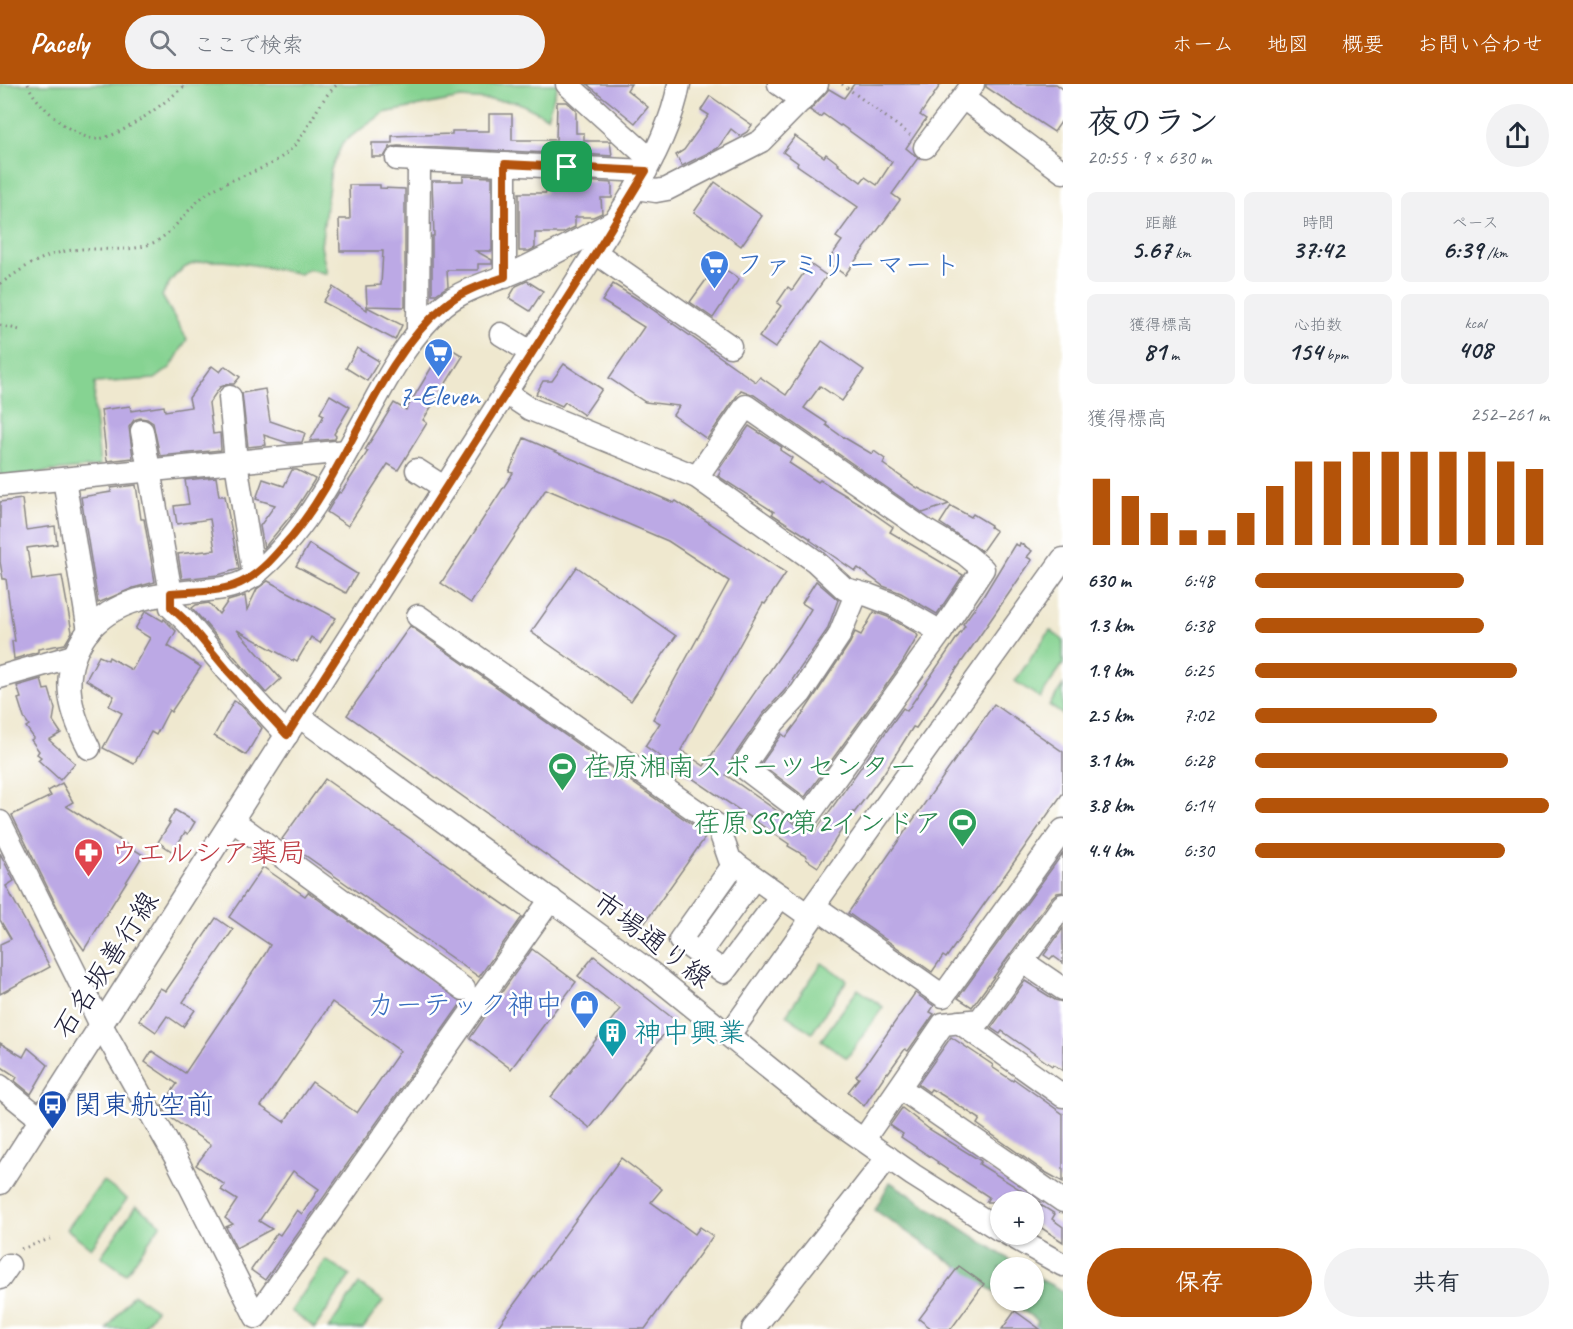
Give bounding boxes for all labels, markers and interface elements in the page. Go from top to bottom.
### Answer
search box [125,15,545,69]
text: Pacely [30,25,89,60]
icon: search [146,26,179,59]
text: ここで検索 [194,31,304,59]
text: ホーム [1172,31,1234,57]
text: 地図 [1267,31,1309,57]
text: 概要 [1342,31,1384,57]
text: お問い合わせ [1417,31,1543,57]
text: 夜のラン [1087,101,1219,143]
button: share [1486,104,1549,167]
pin [541,141,592,192]
text: 20:55 · 9 × 630 m [1087,145,1211,170]
icon: arrive [550,150,583,183]
text: 距離 [1145,213,1177,233]
text: 時間 [1302,213,1334,233]
text: ペース [1451,213,1499,233]
text: 5.67 [1131,233,1171,266]
text: 37:42 [1292,233,1344,266]
text: 6:39 [1442,233,1483,266]
text: km [1171,243,1191,263]
text: /km [1483,243,1508,263]
place label: ファミリーマート [736,247,961,282]
supermarket icon: ファミリーマート [699,248,731,290]
text: kcal [1464,313,1486,333]
text: 獲得標高 [1129,315,1193,335]
text: 心拍数 [1294,315,1342,335]
text: 408 [1457,333,1493,366]
text: 81 [1143,335,1166,368]
text: 154 [1288,335,1322,368]
supermarket icon: 7-Eleven [423,336,455,378]
text: m [1166,345,1179,365]
text: bpm [1322,345,1348,365]
place label: 7-Eleven [398,378,481,413]
text: 252–261 m [1470,402,1549,427]
text: 獲得標高 [1087,406,1167,431]
text: 630 m [1087,568,1131,593]
text: 6:48 [1183,568,1214,593]
text: 1.3 km [1087,613,1134,638]
text: 6:38 [1183,613,1214,638]
text: 1.9 km [1087,658,1133,683]
text: 6:25 [1183,658,1214,683]
text: 2.5 km [1087,703,1133,728]
text: 7:02 [1183,703,1214,728]
text: 3.1 km [1087,748,1134,773]
text: 6:28 [1183,748,1214,773]
place label: 荏原湘南スポーツセンター [583,749,917,784]
sports icon: 荏原湘南スポーツセンター [546,750,578,792]
text: 3.8 km [1087,793,1134,818]
text: 6:14 [1183,793,1214,818]
place label: 荏原SSC第2インドア [693,805,942,840]
sports icon: 荏原SSC第2インドア [947,806,979,848]
place label: ウエルシア薬局 [110,835,306,870]
pharmacy icon: ウエルシア薬局 [73,836,105,878]
text: 4.4 km [1087,838,1134,863]
text: 6:30 [1183,838,1214,863]
street label: 市場通り線 [586,883,719,996]
street label: 石名坂善行線 [45,884,166,1044]
place label: カーテック神中 [367,987,563,1022]
shop icon: カーテック神中 [568,988,600,1030]
place label: 神中興業 [634,1015,746,1050]
building icon: 神中興業 [597,1016,629,1058]
place label: 関東航空前 [74,1087,214,1122]
bus stop icon: 関東航空前 [37,1088,69,1130]
map controls [990,1191,1044,1311]
button: + [990,1191,1044,1245]
button: 保存 [1087,1248,1312,1317]
button: 共有 [1324,1248,1549,1317]
button: − [990,1257,1044,1311]

